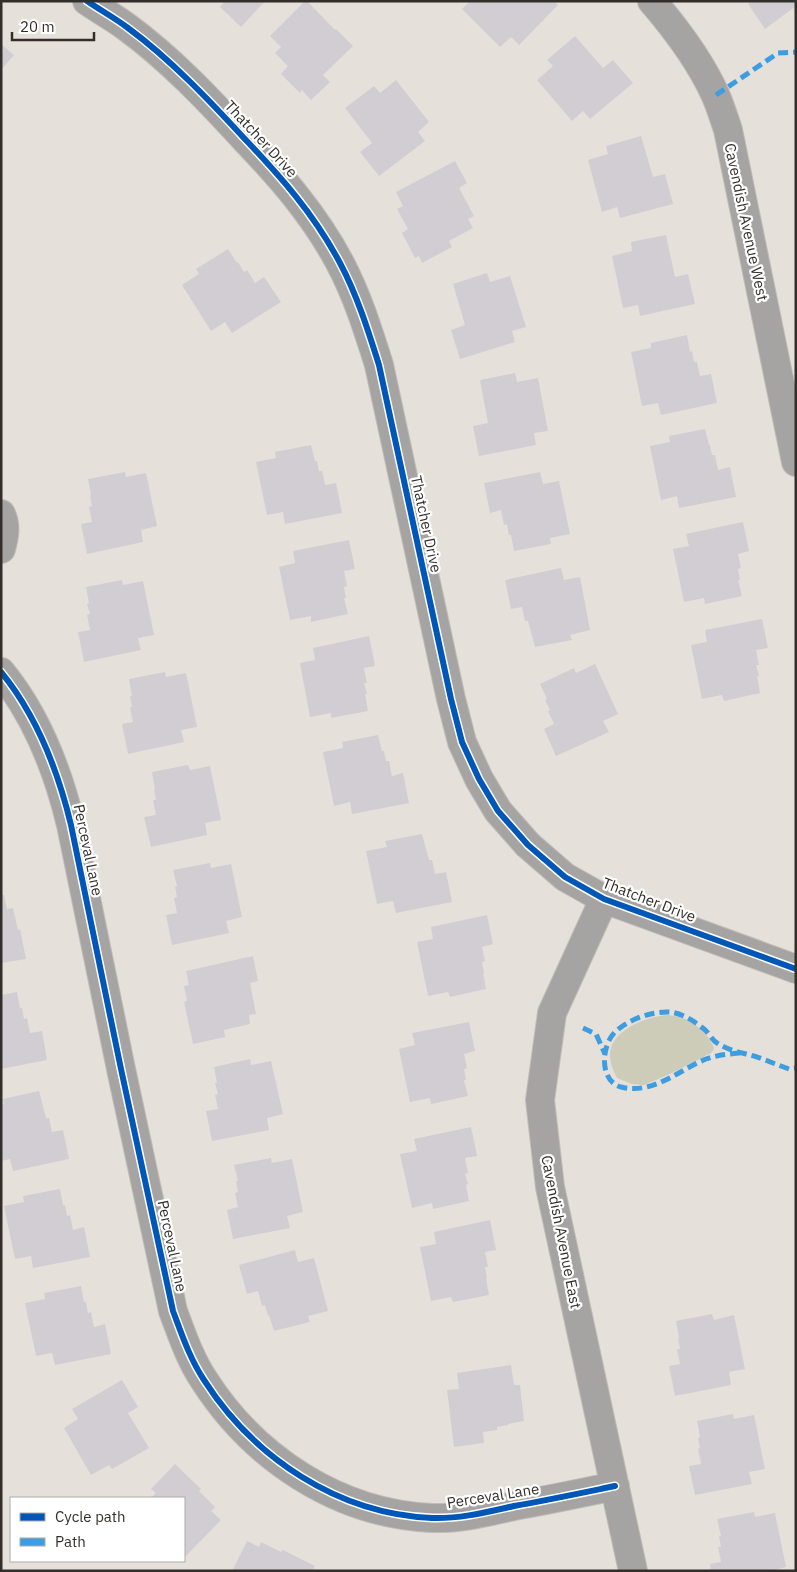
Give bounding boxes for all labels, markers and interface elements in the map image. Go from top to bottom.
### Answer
scale bar [12,10,95,42]
text: 20 m [20,17,55,36]
street label: Thatcher Drive [221,96,302,181]
street label: Cavendish Avenue West [721,141,772,302]
street label: Thatcher Drive [407,474,446,574]
street label: Perceval Lane [70,802,107,897]
street label: Thatcher Drive [600,873,699,926]
street label: Cavendish Avenue East [537,1154,586,1310]
street label: Perceval Lane [154,1198,191,1293]
street label: Perceval Lane [445,1479,540,1512]
legend [10,1497,185,1562]
text: Cycle path [55,1507,126,1526]
text: Path [55,1532,86,1551]

